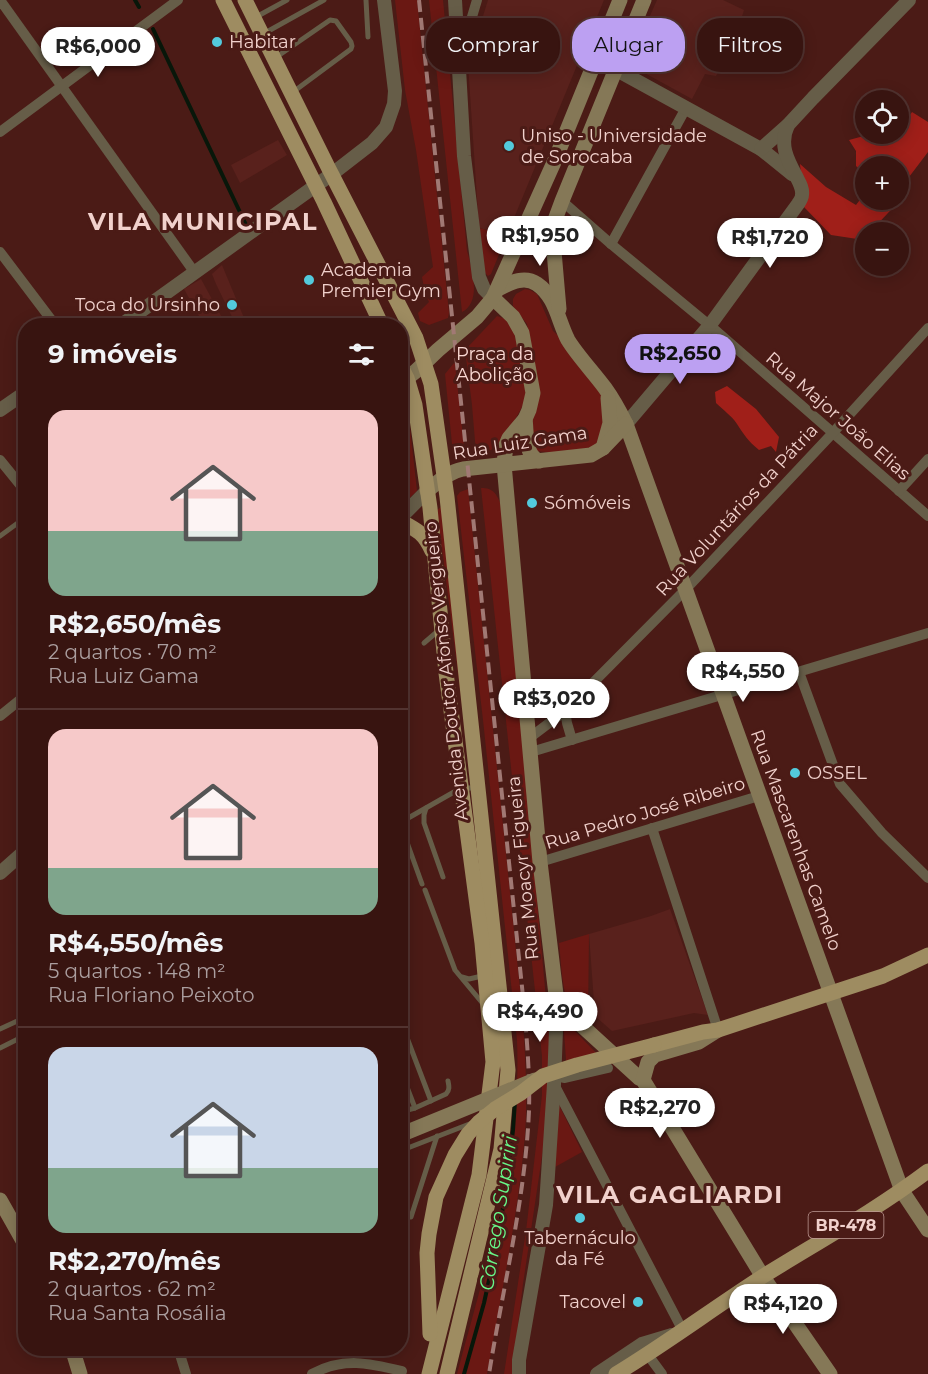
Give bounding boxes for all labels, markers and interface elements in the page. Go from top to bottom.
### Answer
chip: Comprar [426,18,560,72]
chip: Alugar [572,18,685,72]
chip: Filtros [697,18,803,72]
pin: R$6,000 [43,27,153,78]
place label: Habitar [229,31,296,53]
text: R$6,000 [55,34,141,58]
marker: Habitar [210,35,224,49]
map controls [855,90,909,276]
button: locate [855,90,909,144]
place label: Uniso - Universidade de Sorocaba [521,125,707,168]
marker: Uniso - Universidade de Sorocaba [502,139,516,153]
button: + [855,156,909,210]
district label: VILA MUNICIPAL [87,207,318,236]
pin: R$1,950 [485,216,595,267]
pin: R$1,720 [715,218,825,269]
button: − [855,222,909,276]
text: R$1,950 [501,223,579,247]
text: R$1,720 [731,225,809,249]
place label: Academia Premier Gym [321,259,441,302]
marker: Academia Premier Gym [302,273,316,287]
place label: Toca do Ursinho [75,294,220,316]
marker: Toca do Ursinho [225,298,239,312]
pin: R$2,650 [625,334,735,385]
text: 9 imóveis [48,338,177,370]
icon: filters [345,338,378,371]
text: R$2,650 [639,341,721,365]
park label: Praça da Abolição [456,343,534,386]
street label: Rua Major João Elias [761,347,915,485]
street label: Rua Voluntários da Pátria [651,419,823,601]
street label: Rua Luiz Gama [451,421,589,465]
icon: home [159,449,267,557]
place label: Sómóveis [544,492,631,514]
marker: Sómóveis [525,496,539,510]
street label: Avenida Doutor Afonso Vergueiro [419,520,473,822]
text: R$2,650/mês [48,608,221,640]
text: 2 quartos · 70 m² [48,640,217,664]
pin: R$4,550 [688,652,798,703]
text: R$4,550 [701,659,785,683]
text: Rua Luiz Gama [48,664,199,688]
pin: R$3,020 [499,679,609,730]
text: R$3,020 [512,686,596,710]
street label: Rua Mascarenhas Camelo [746,727,846,953]
place label: OSSEL [807,762,867,784]
marker: OSSEL [788,766,802,780]
icon: home [159,768,267,876]
street label: Rua Pedro José Ribeiro [542,772,748,854]
street label: Rua Moacyr Figueira [502,775,544,961]
text: R$4,550/mês [48,927,223,959]
text: 5 quartos · 148 m² [48,959,226,983]
text: Rua Floriano Peixoto [48,983,255,1007]
pin: R$4,490 [485,992,595,1043]
text: R$4,490 [496,999,584,1023]
icon: home [159,1086,267,1194]
pin: R$2,270 [605,1088,715,1139]
text: R$2,270 [619,1095,701,1119]
water label: Córrego Supiriri [474,1133,522,1292]
district label: VILA GAGLIARDI [555,1180,784,1209]
marker: Tabernáculo da Fé [573,1211,587,1225]
road number: BR-478 [808,1212,884,1238]
place label: Tabernáculo da Fé [524,1227,636,1270]
text: R$2,270/mês [48,1245,221,1277]
text: 2 quartos · 62 m² [48,1277,216,1301]
pin: R$4,120 [728,1284,838,1335]
place label: Tacovel [559,1291,626,1313]
text: R$4,120 [743,1291,823,1315]
marker: Tacovel [631,1295,645,1309]
text: Rua Santa Rosália [48,1301,226,1325]

